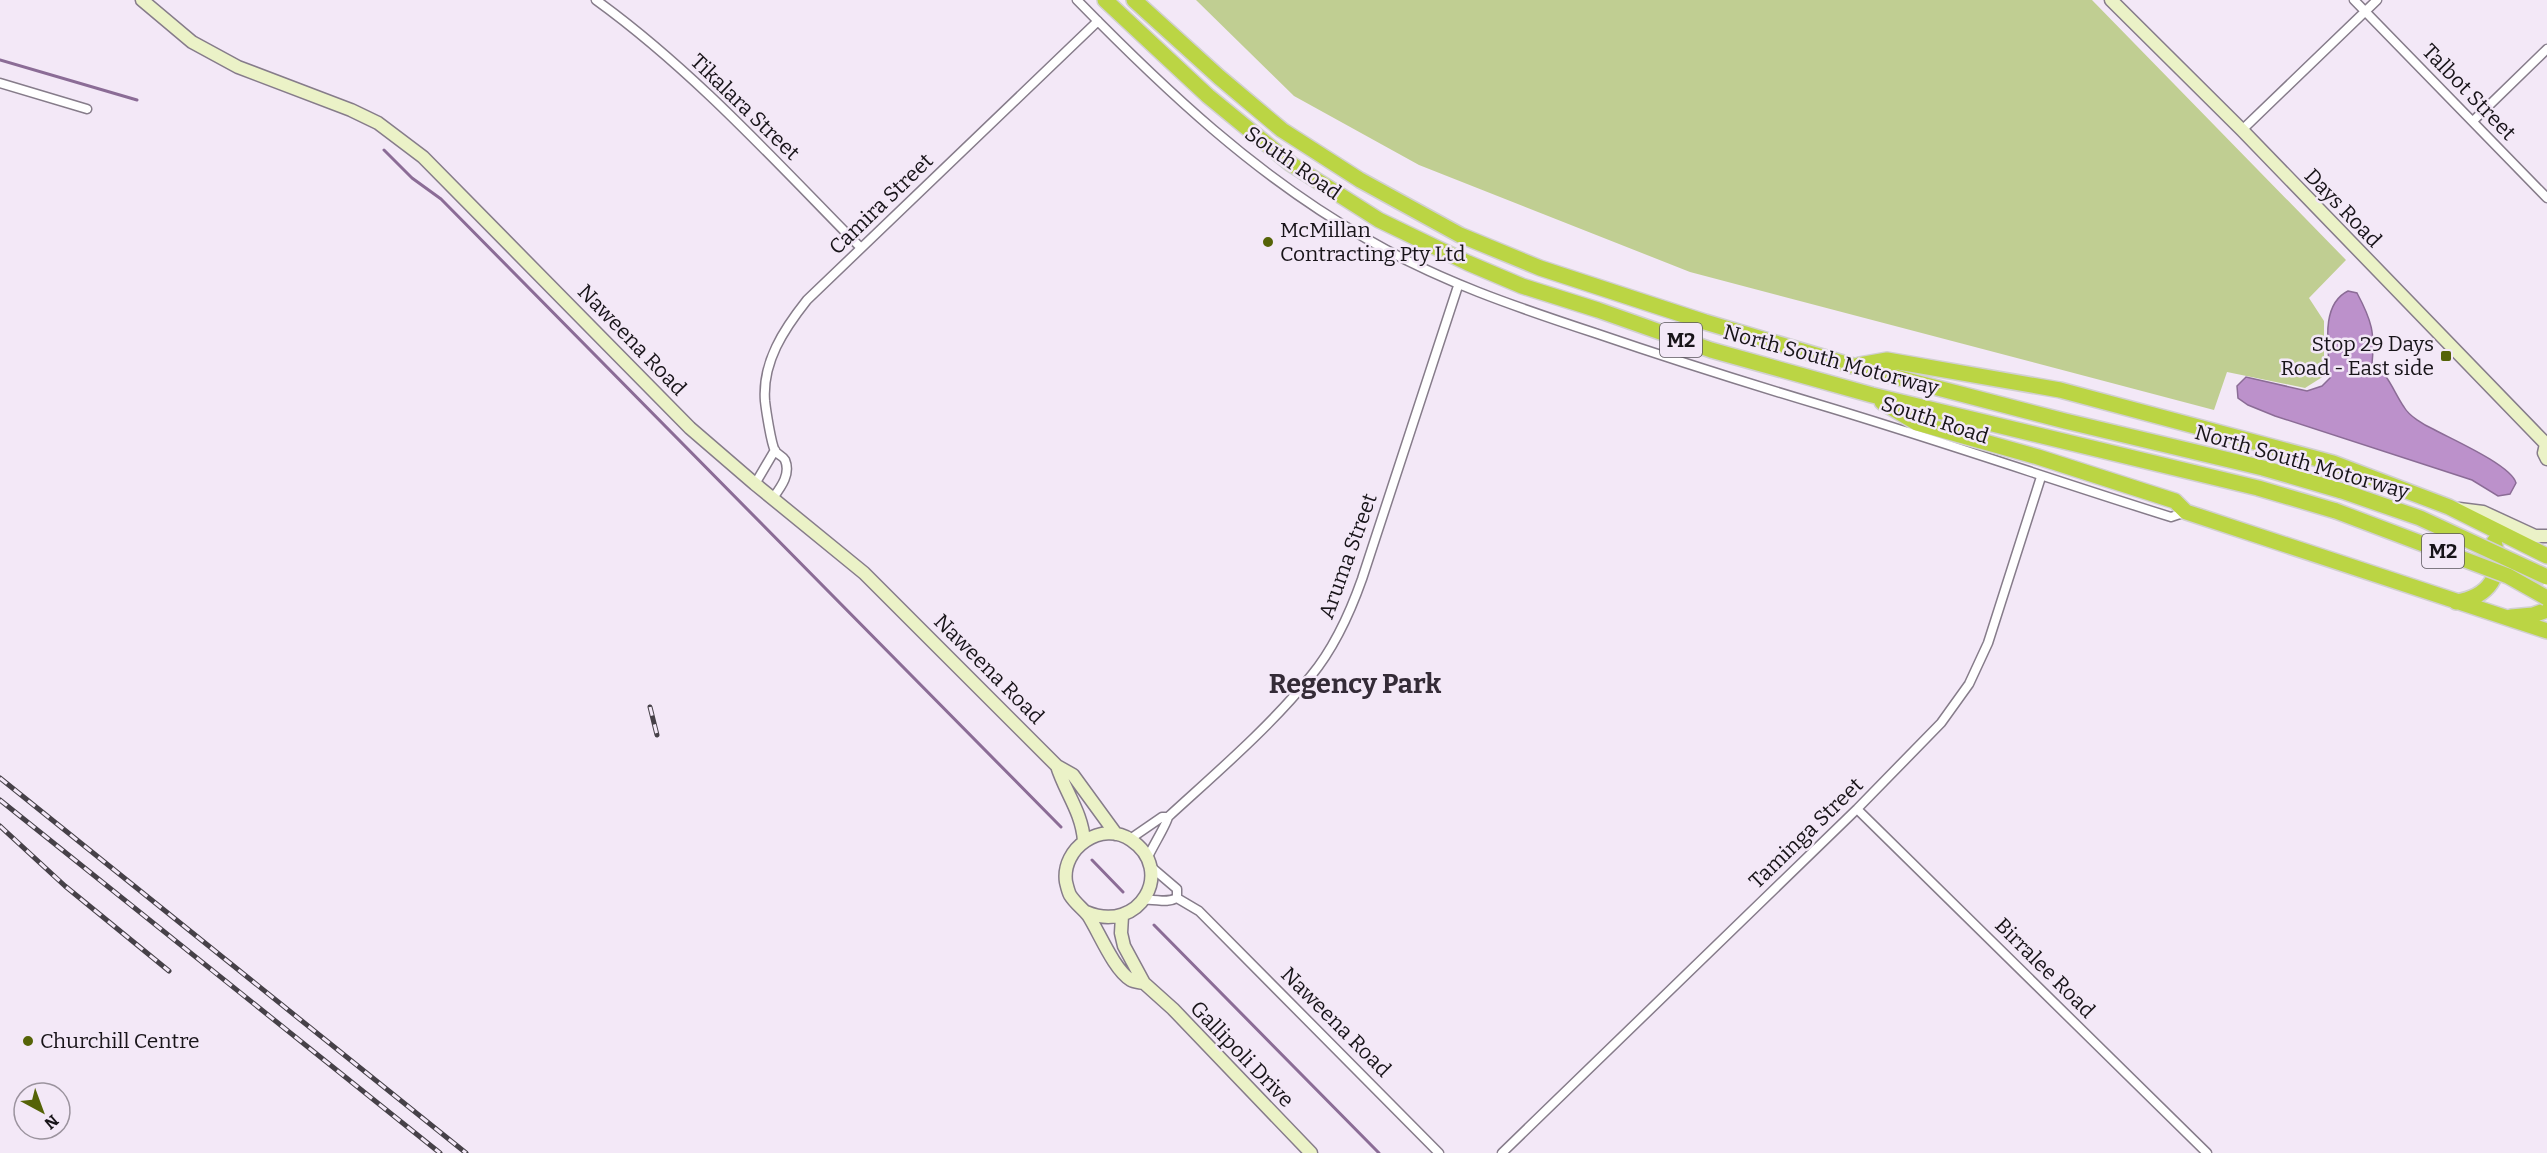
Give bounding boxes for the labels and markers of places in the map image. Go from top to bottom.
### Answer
place label: McMillan Contracting Pty Ltd [1280,217,1465,267]
marker: McMillan Contracting Pty Ltd [1261,235,1275,249]
place label: Stop 29 Days Road - East side [2280,331,2434,381]
marker: Stop 29 Days Road - East side [2439,349,2453,363]
place label: Churchill Centre [40,1028,199,1054]
marker: Churchill Centre [21,1034,35,1048]

